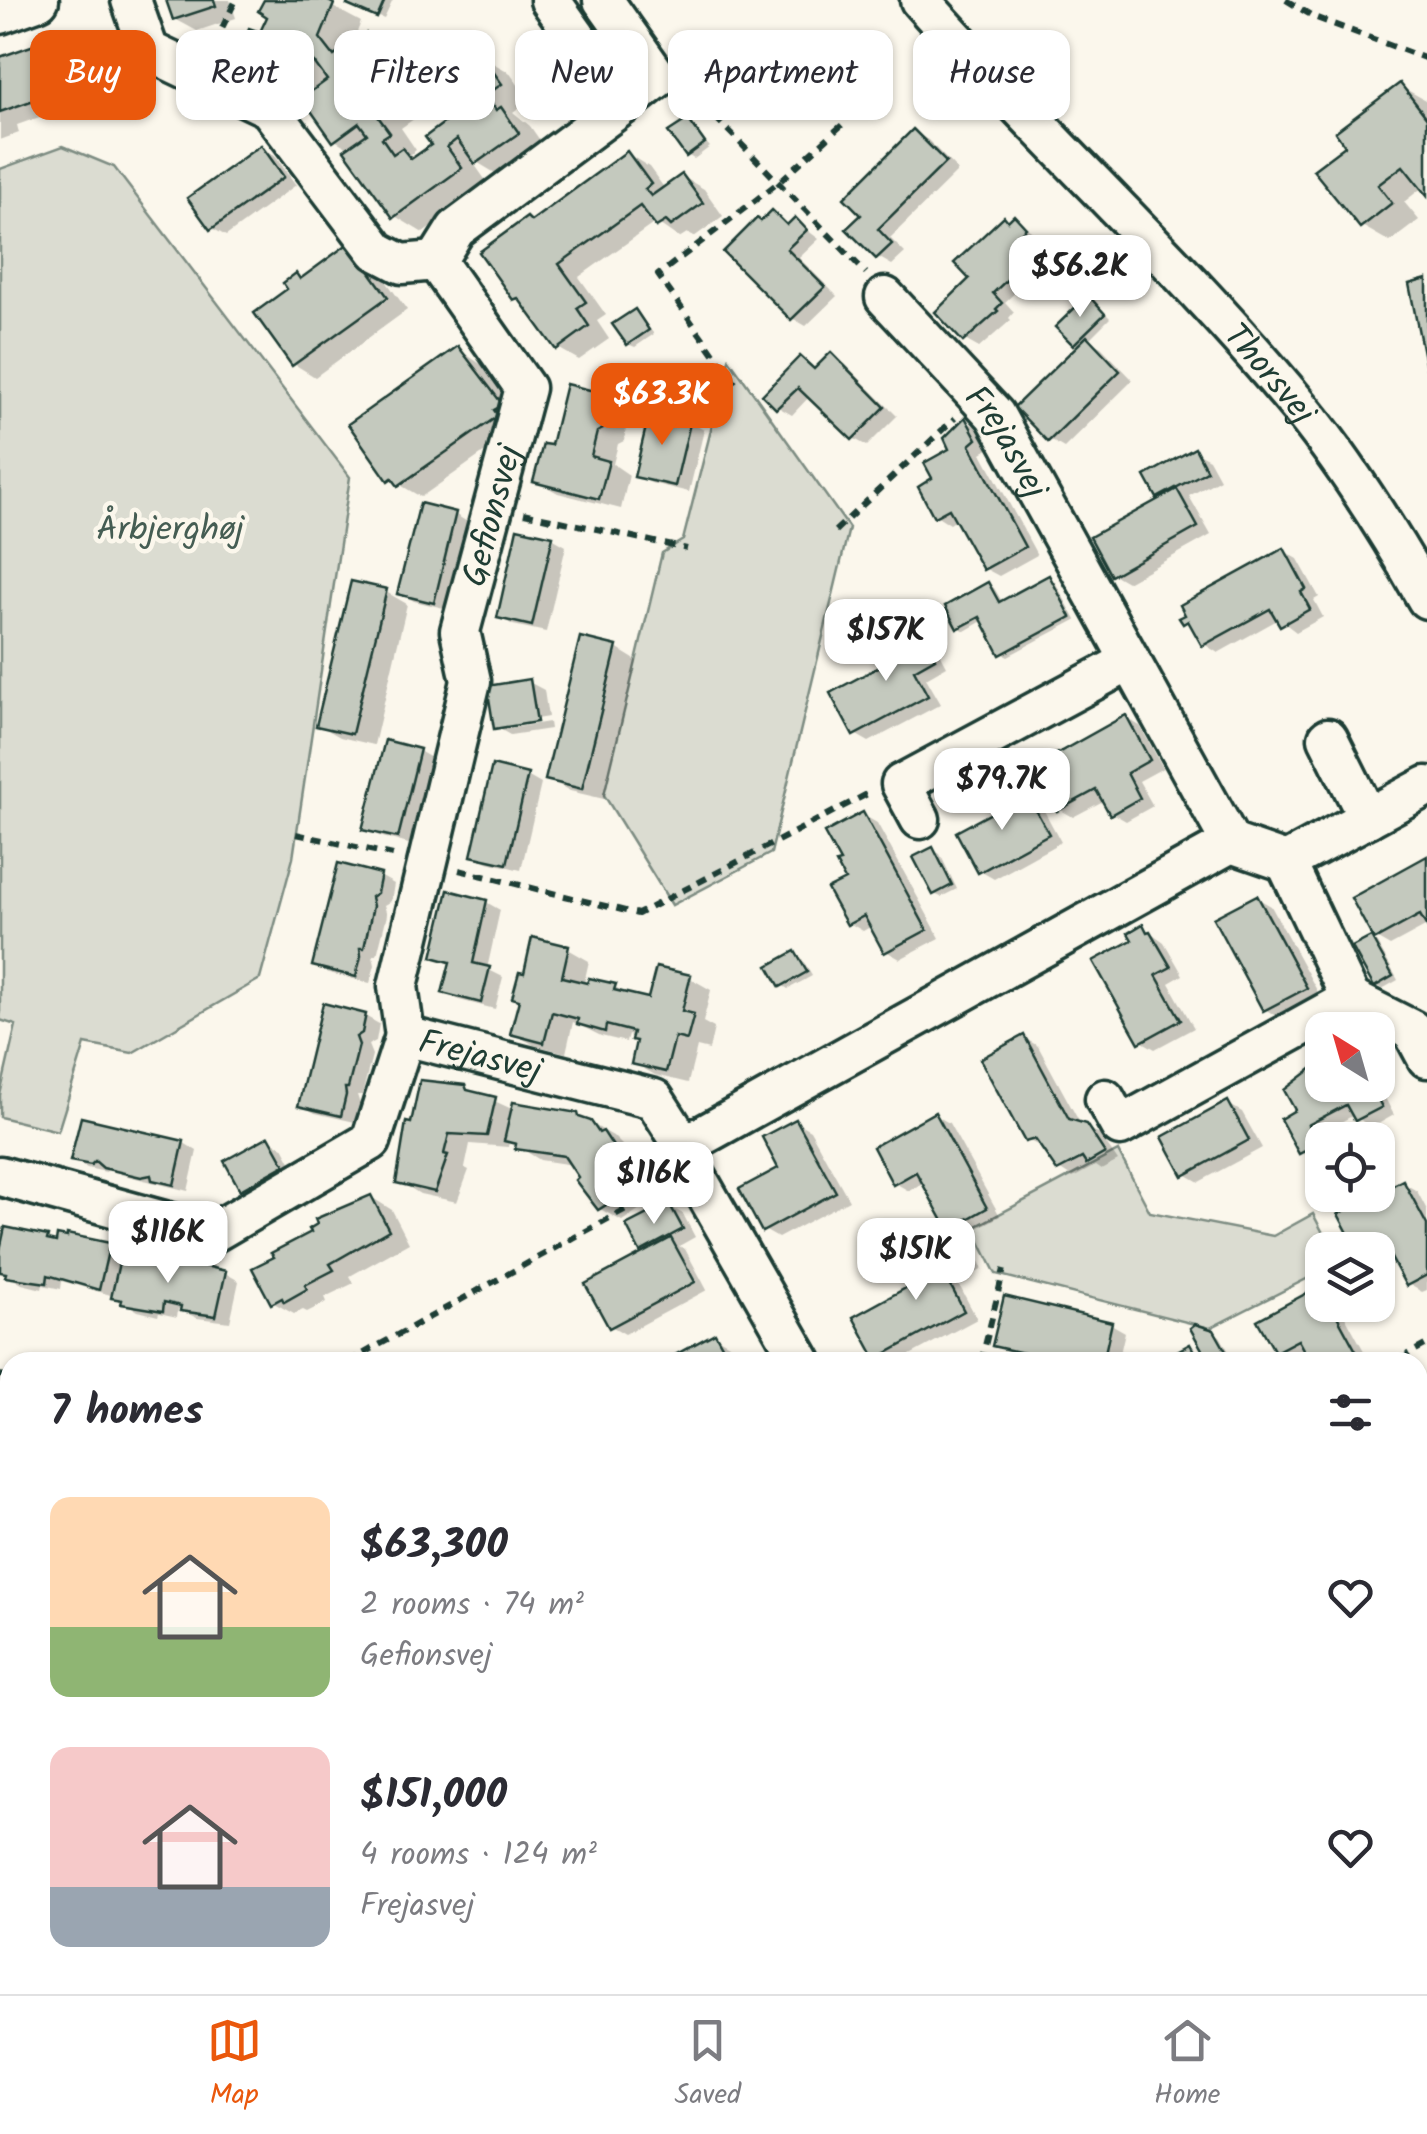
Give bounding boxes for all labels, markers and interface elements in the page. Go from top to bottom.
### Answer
chip: Buy [30,30,156,120]
chip: Rent [176,30,314,120]
chip: Filters [334,30,495,120]
chip: New [515,30,648,120]
chip: Apartment [668,30,893,120]
chip: House [913,30,1070,120]
pin: $56.2K [999,235,1161,320]
text: $56.2K [1031,242,1129,293]
street label: Thorsvej [1208,311,1329,439]
pin: $63.3K [581,363,743,448]
text: $63.3K [613,370,711,421]
street label: Frejasvej [949,373,1062,511]
street label: Gefionsvej [448,438,540,593]
park label: Årbjerghøj [96,503,245,559]
pin: $157K [816,599,956,684]
text: $157K [846,606,926,657]
pin: $79.7K [921,748,1083,833]
text: $79.7K [956,755,1048,806]
north arrow [1305,1012,1395,1102]
map controls [1305,1012,1395,1322]
street label: Frejasvej [412,1015,548,1101]
button: locate [1305,1122,1395,1212]
pin: $116K [584,1142,724,1227]
text: $116K [617,1149,691,1200]
pin: $116K [98,1201,238,1286]
text: $116K [131,1208,205,1259]
pin: $151K [846,1218,986,1303]
text: $151K [879,1225,953,1276]
button: layers [1305,1232,1395,1322]
text: 7 homes [50,1379,203,1446]
icon: filters [1323,1385,1378,1440]
text: $63,300 [360,1513,508,1580]
icon: home [130,1537,250,1657]
icon: heart [1323,1570,1378,1625]
text: 2 rooms · 74 m² [360,1580,584,1631]
text: Gefionsvej [360,1631,492,1682]
text: $151,000 [360,1763,507,1830]
icon: home [130,1787,250,1907]
icon: heart [1323,1820,1378,1875]
text: 4 rooms · 124 m² [360,1830,597,1881]
text: Frejasvej [360,1881,475,1932]
tab: Map [207,2013,262,2118]
tab: Saved [675,2013,741,2118]
tab: Home [1154,2013,1220,2118]

